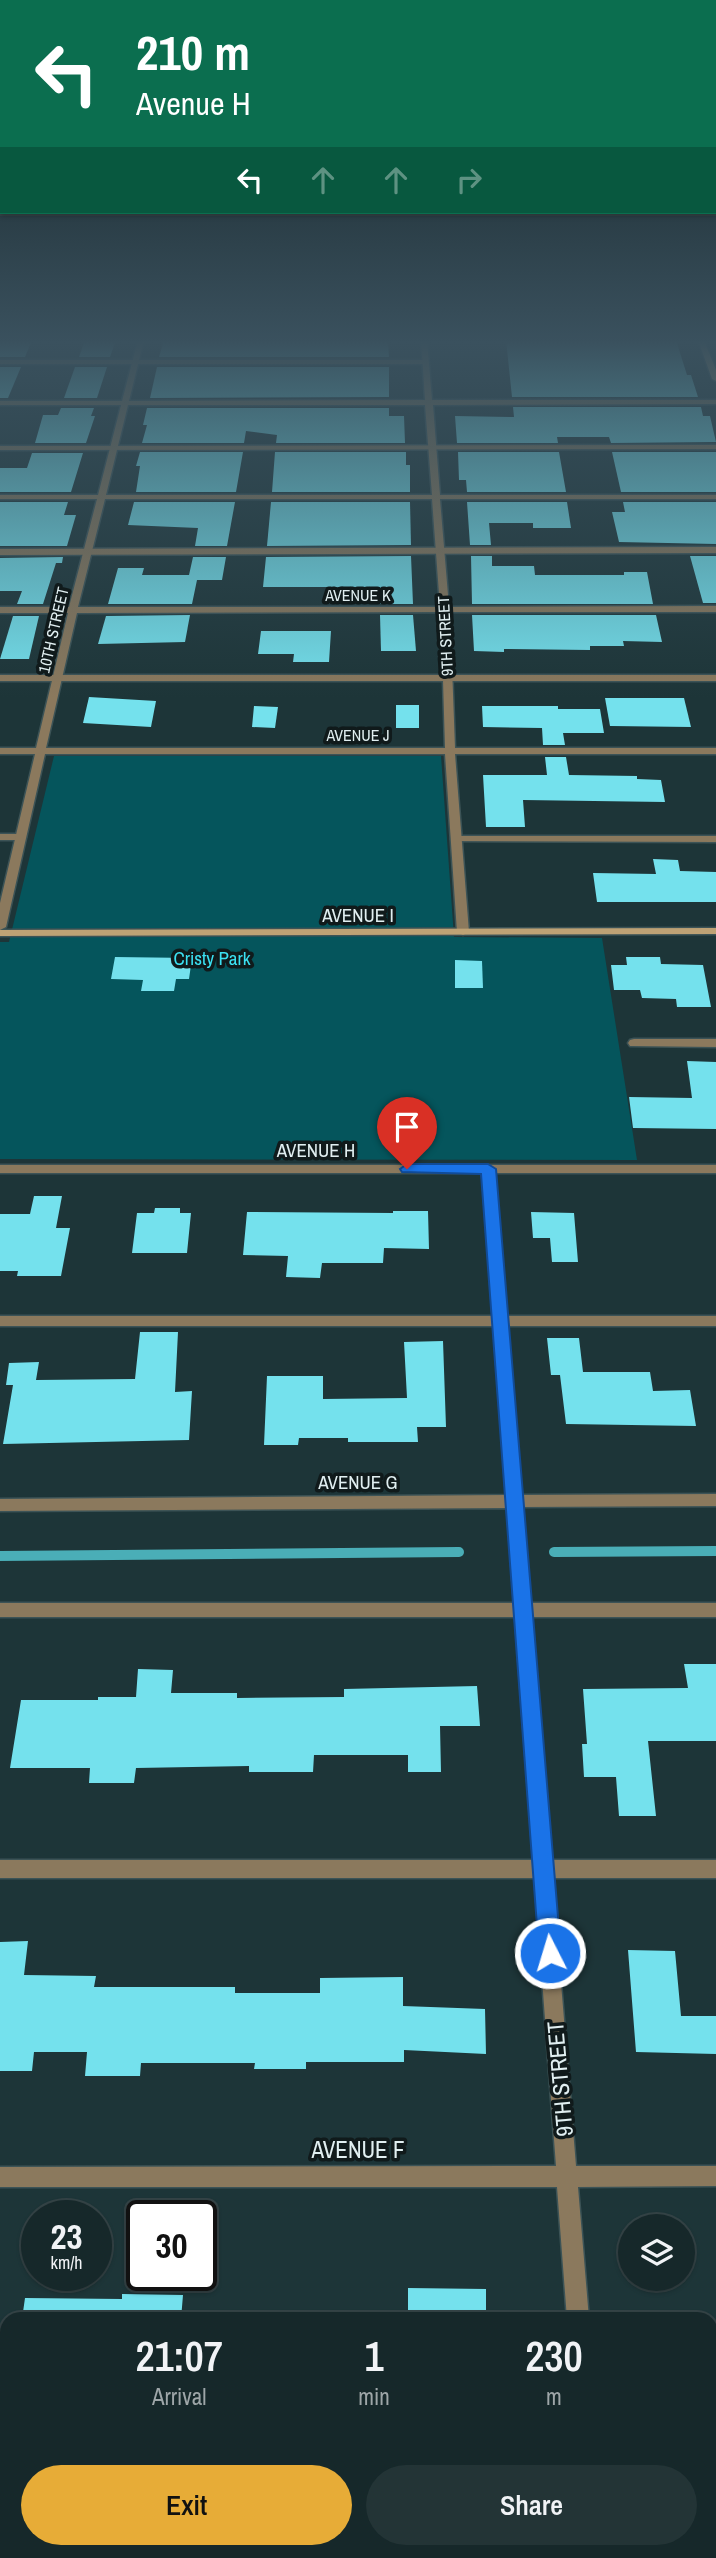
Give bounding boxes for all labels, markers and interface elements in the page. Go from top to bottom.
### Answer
text: 210 m [136,19,250,85]
icon: left [21,28,112,119]
text: Avenue H [136,82,251,125]
icon: left [231,161,269,199]
icon: ahead [304,161,342,199]
icon: ahead [377,161,415,199]
icon: right [450,161,488,199]
street label: AVENUE K [324,584,391,606]
street label: 10TH STREET [32,585,74,675]
street label: 9TH STREET [432,595,458,677]
street label: AVENUE J [325,724,390,746]
street label: AVENUE I [321,902,394,928]
park label: Cristy Park [173,945,251,971]
pin [377,1097,437,1169]
icon: arrive [388,1108,426,1146]
street label: AVENUE H [276,1137,355,1163]
street label: AVENUE G [317,1469,398,1495]
position arrow [513,1916,587,1990]
street label: 9TH STREET [539,2020,580,2138]
street label: AVENUE F [311,2134,404,2165]
speed limit sign: 30 [126,2200,217,2291]
text: 23 [51,2213,82,2260]
map controls [618,2214,695,2291]
button: layers [618,2214,695,2291]
text: km/h [51,2250,83,2275]
text: 21:07 [135,2328,223,2384]
text: 1 [364,2328,384,2384]
text: 230 [525,2328,583,2384]
text: Arrival [152,2381,206,2412]
text: min [358,2381,390,2412]
text: m [546,2381,562,2412]
button: Exit [21,2465,352,2545]
button: Share [366,2465,697,2545]

